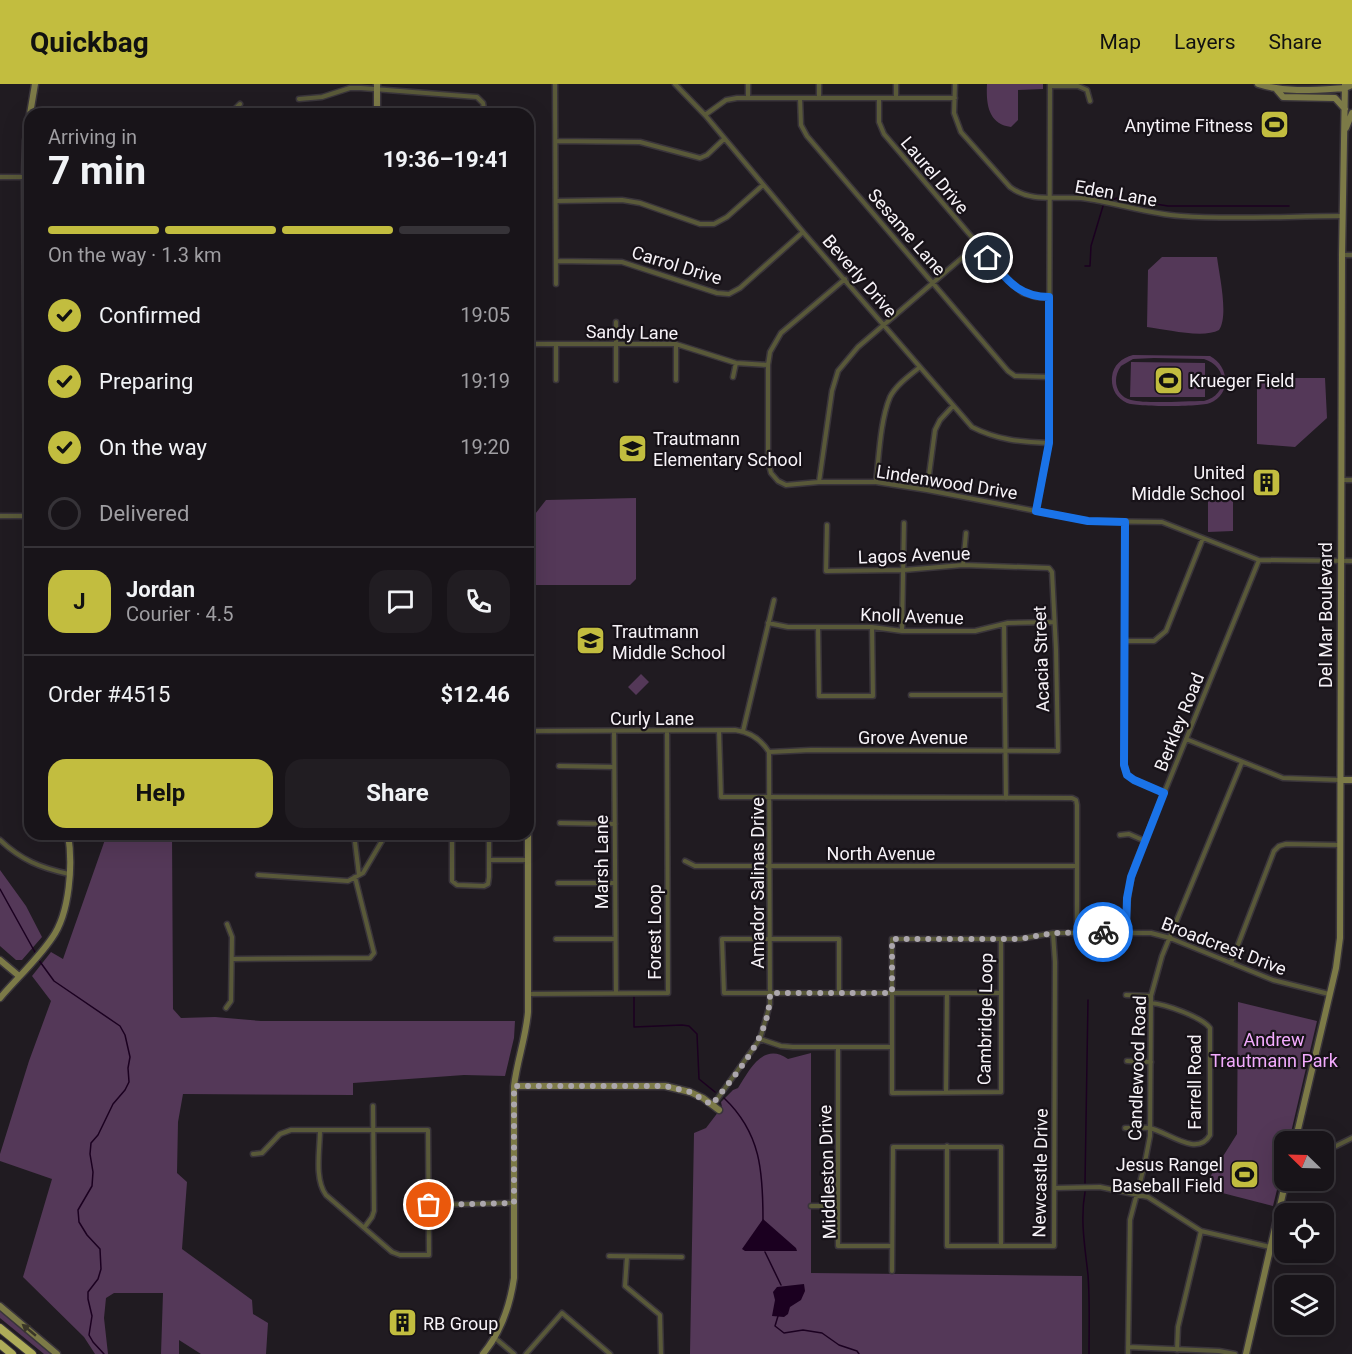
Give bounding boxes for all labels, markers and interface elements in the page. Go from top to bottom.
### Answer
text: Quickbag [30,26,149,59]
text: Map [1099,30,1141,54]
text: Layers [1174,30,1235,54]
text: Share [1268,30,1322,54]
sports icon: Anytime Fitness [1258,109,1290,141]
place label: Anytime Fitness [1124,115,1253,136]
text: Arriving in [48,125,137,149]
street label: Laurel Drive [897,132,973,218]
text: 19:36–19:41 [383,147,510,172]
text: 7 min [48,148,146,194]
street label: Eden Lane [1073,175,1159,211]
street label: Sesame Lane [864,184,950,280]
street label: Beverly Drive [818,230,902,322]
pin [962,232,1013,283]
street label: Carrol Drive [629,241,725,289]
icon: home [971,241,1004,274]
text: On the way · 1.3 km [48,243,222,267]
icon: check [48,299,81,332]
text: Confirmed [99,303,201,328]
text: 19:05 [460,303,510,327]
street label: Sandy Lane [586,321,678,343]
sports icon: Krueger Field [1152,364,1184,396]
icon: check [48,365,81,398]
text: Preparing [99,369,193,394]
text: 19:19 [460,369,510,393]
place label: Krueger Field [1189,370,1294,391]
place label: Trautmann Elementary School [653,428,802,470]
icon: check [48,431,81,464]
school or university icon: Trautmann Elementary School [616,432,648,464]
text: On the way [99,435,207,460]
text: 19:20 [460,435,510,459]
street label: Lindenwood Drive [875,460,1019,504]
place label: United Middle School [1131,462,1245,504]
building icon: United Middle School [1250,466,1282,498]
text: Delivered [99,501,189,526]
street label: Del Mar Boulevard [1315,542,1336,688]
street label: Lagos Avenue [857,543,971,567]
button: chat [369,570,432,633]
button: phone [447,570,510,633]
text: Jordan [126,577,195,602]
text: J [73,589,86,614]
text: Courier · 4.5 [126,602,233,626]
street label: Knoll Avenue [860,604,964,628]
street label: Acacia Street [1029,605,1053,713]
place label: Trautmann Middle School [612,621,726,663]
school or university icon: Trautmann Middle School [575,625,607,657]
street label: Berkley Road [1150,670,1208,774]
text: Order #4515 [48,682,170,707]
text: $12.46 [441,682,510,707]
street label: Curly Lane [610,708,694,729]
street label: Grove Avenue [858,727,968,748]
button: Help [48,759,273,828]
button: Share [285,759,510,828]
street label: Amador Salinas Drive [747,797,768,969]
street label: Marsh Lane [591,815,612,909]
street label: North Avenue [827,843,935,864]
street label: Forest Loop [644,884,665,980]
courier [1073,902,1133,962]
street label: Broadcrest Drive [1158,912,1290,980]
icon: bike [1087,916,1120,949]
street label: Cambridge Loop [973,953,997,1085]
street label: Candlewood Road [1124,995,1150,1141]
park label: Andrew Trautmann Park [1210,1029,1339,1071]
street label: Farrell Road [1184,1034,1205,1130]
street label: Middleston Drive [814,1104,840,1240]
street label: Newcastle Drive [1028,1108,1052,1238]
north arrow [1274,1131,1334,1191]
map controls [1274,1131,1334,1335]
place label: Jesus Rangel Baseball Field [1112,1154,1223,1196]
sports icon: Jesus Rangel Baseball Field [1228,1158,1260,1190]
pin [403,1179,454,1230]
icon: bag [412,1188,445,1221]
button: locate [1274,1203,1334,1263]
button: layers [1274,1275,1334,1335]
building icon: RB Group [386,1307,418,1339]
place label: RB Group [423,1313,498,1334]
one-way arrow [22,1324,37,1337]

